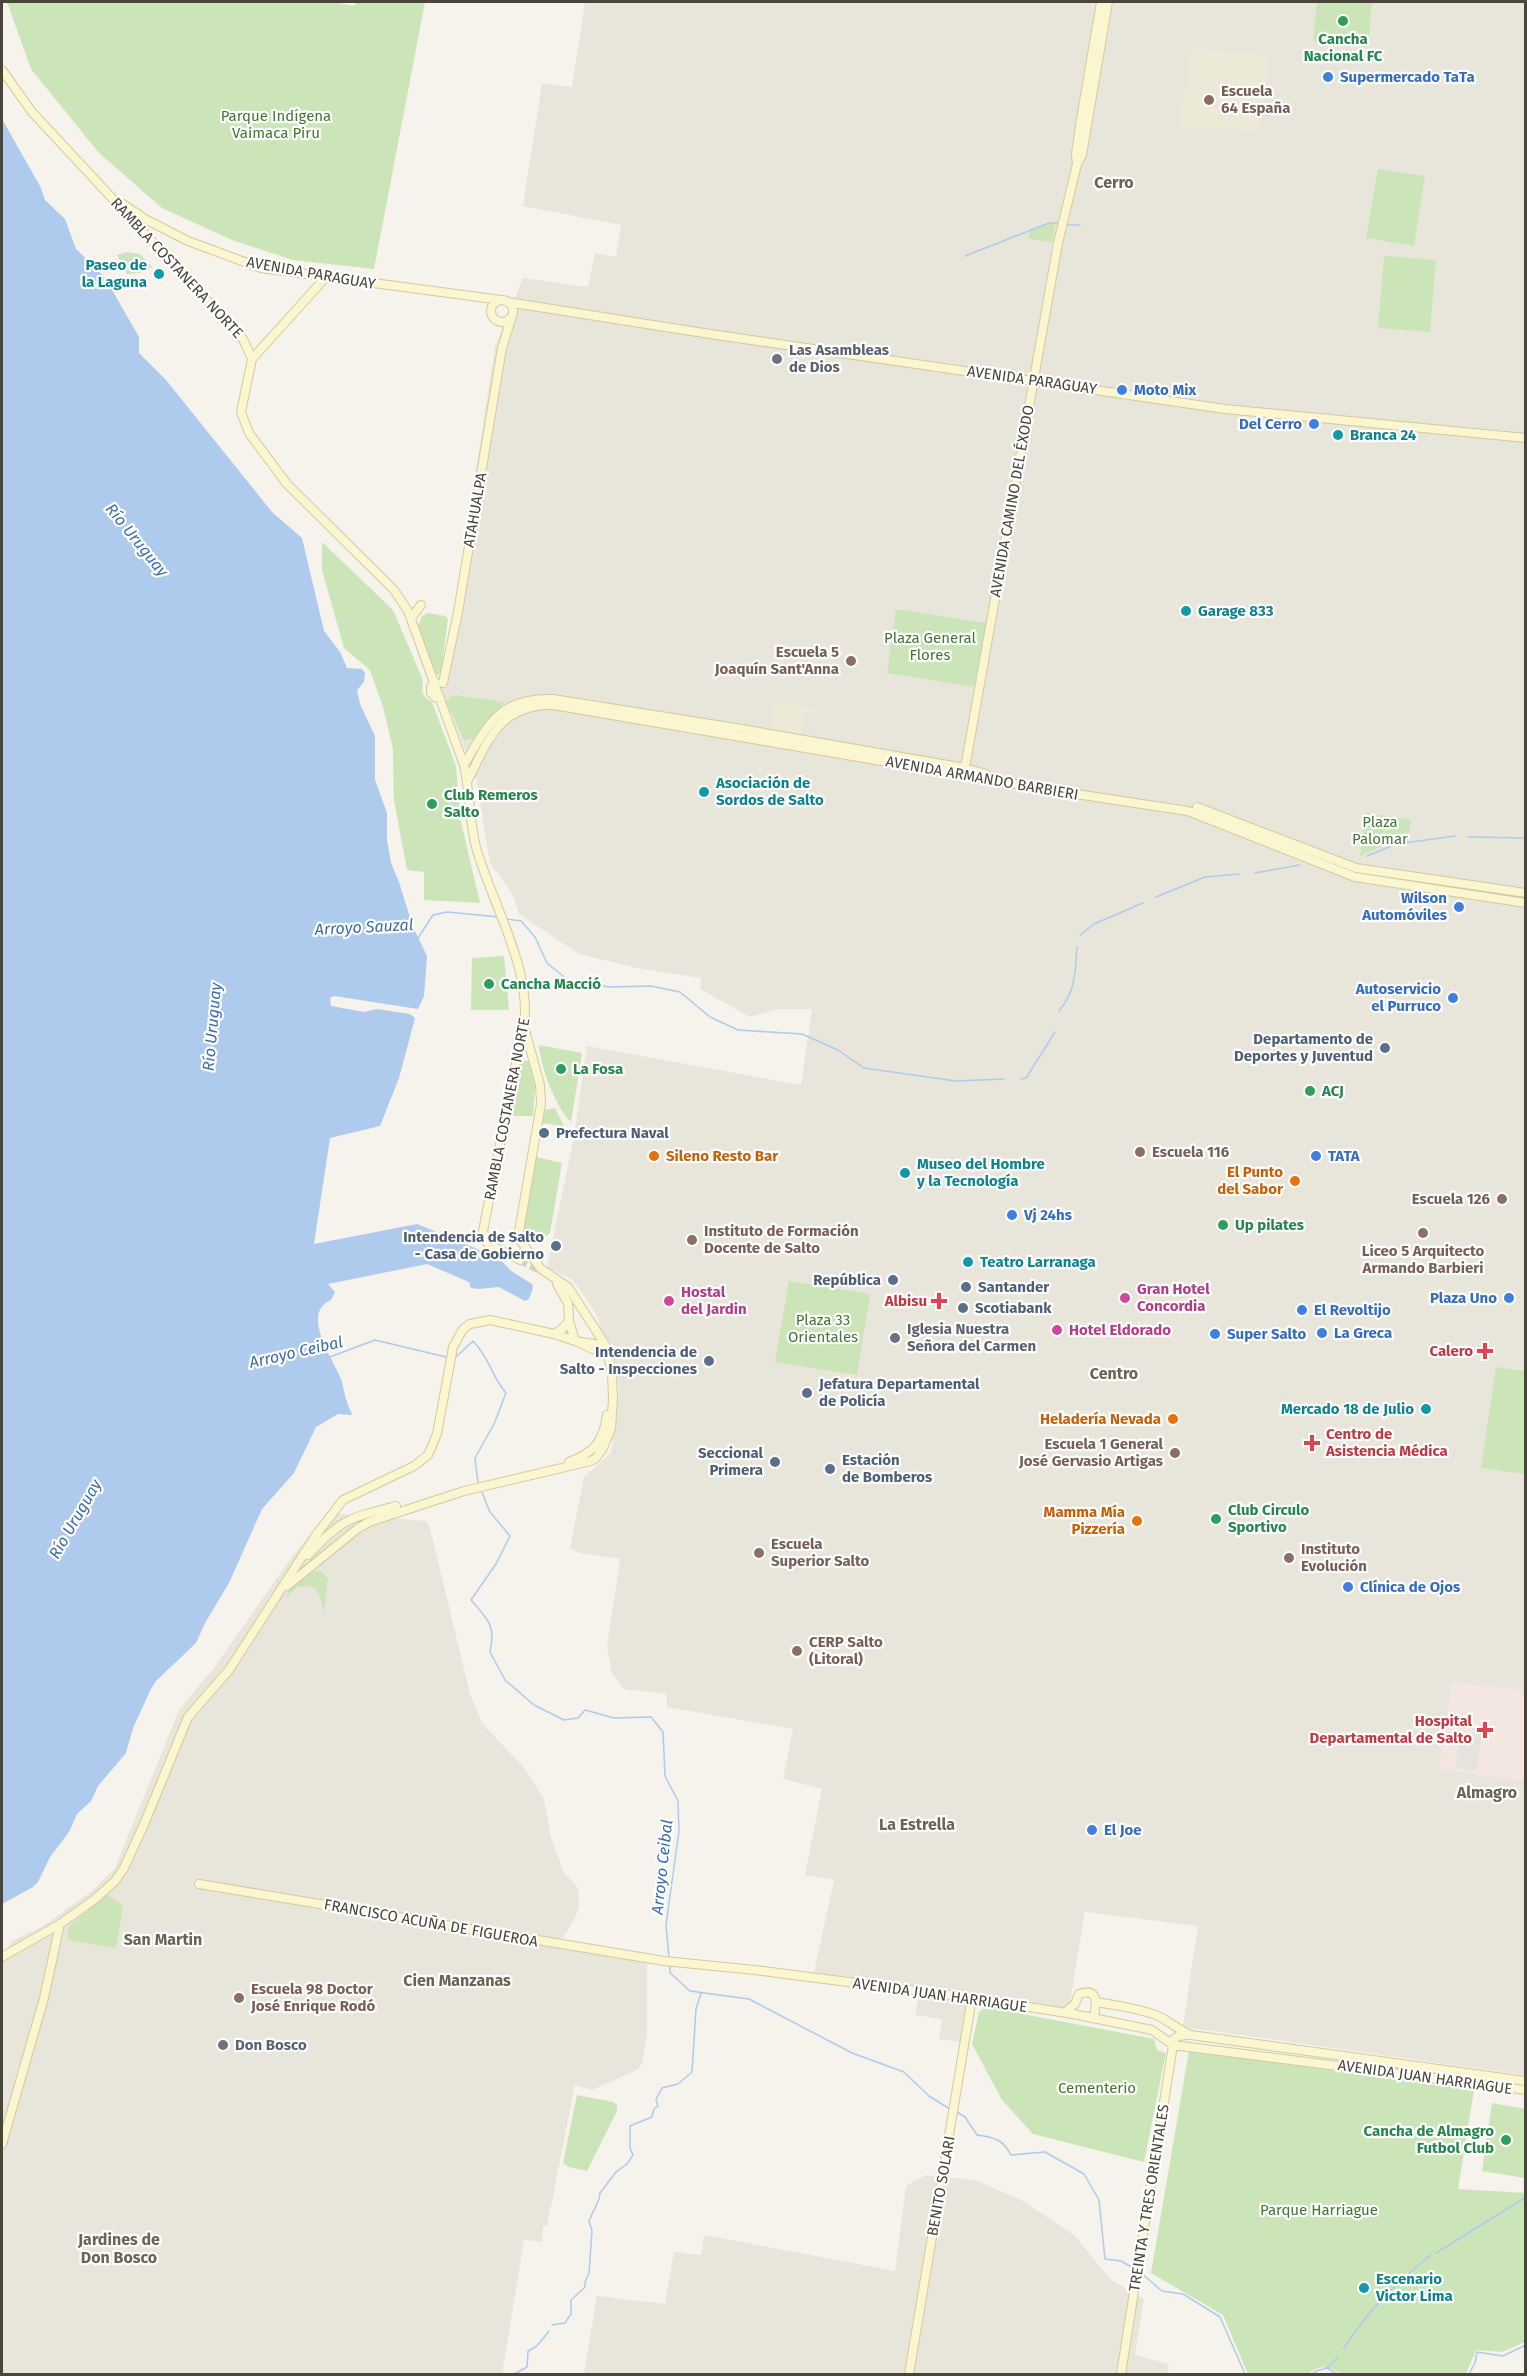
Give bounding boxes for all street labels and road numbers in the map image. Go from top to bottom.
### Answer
street label: RAMBLA COSTANERA NORTE [107,194,247,342]
street label: AVENIDA PARAGUAY [245,253,378,293]
street label: AVENIDA PARAGUAY [966,362,1099,398]
street label: AVENIDA CAMINO DEL ÉXODO [986,404,1038,598]
street label: ATAHUALPA [460,471,491,549]
street label: AVENIDA ARMANDO BARBIERI [884,752,1080,804]
street label: RAMBLA COSTANERA NORTE [480,1016,534,1202]
street label: FRANCISCO ACUÑA DE FIGUEROA [323,1895,540,1951]
street label: AVENIDA JUAN HARRIAGUE [852,1974,1028,2016]
street label: AVENIDA JUAN HARRIAGUE [1337,2056,1513,2098]
street label: TREINTA Y TRES ORIENTALES [1125,2103,1173,2293]
street label: BENITO SOLARI [923,2134,959,2238]

